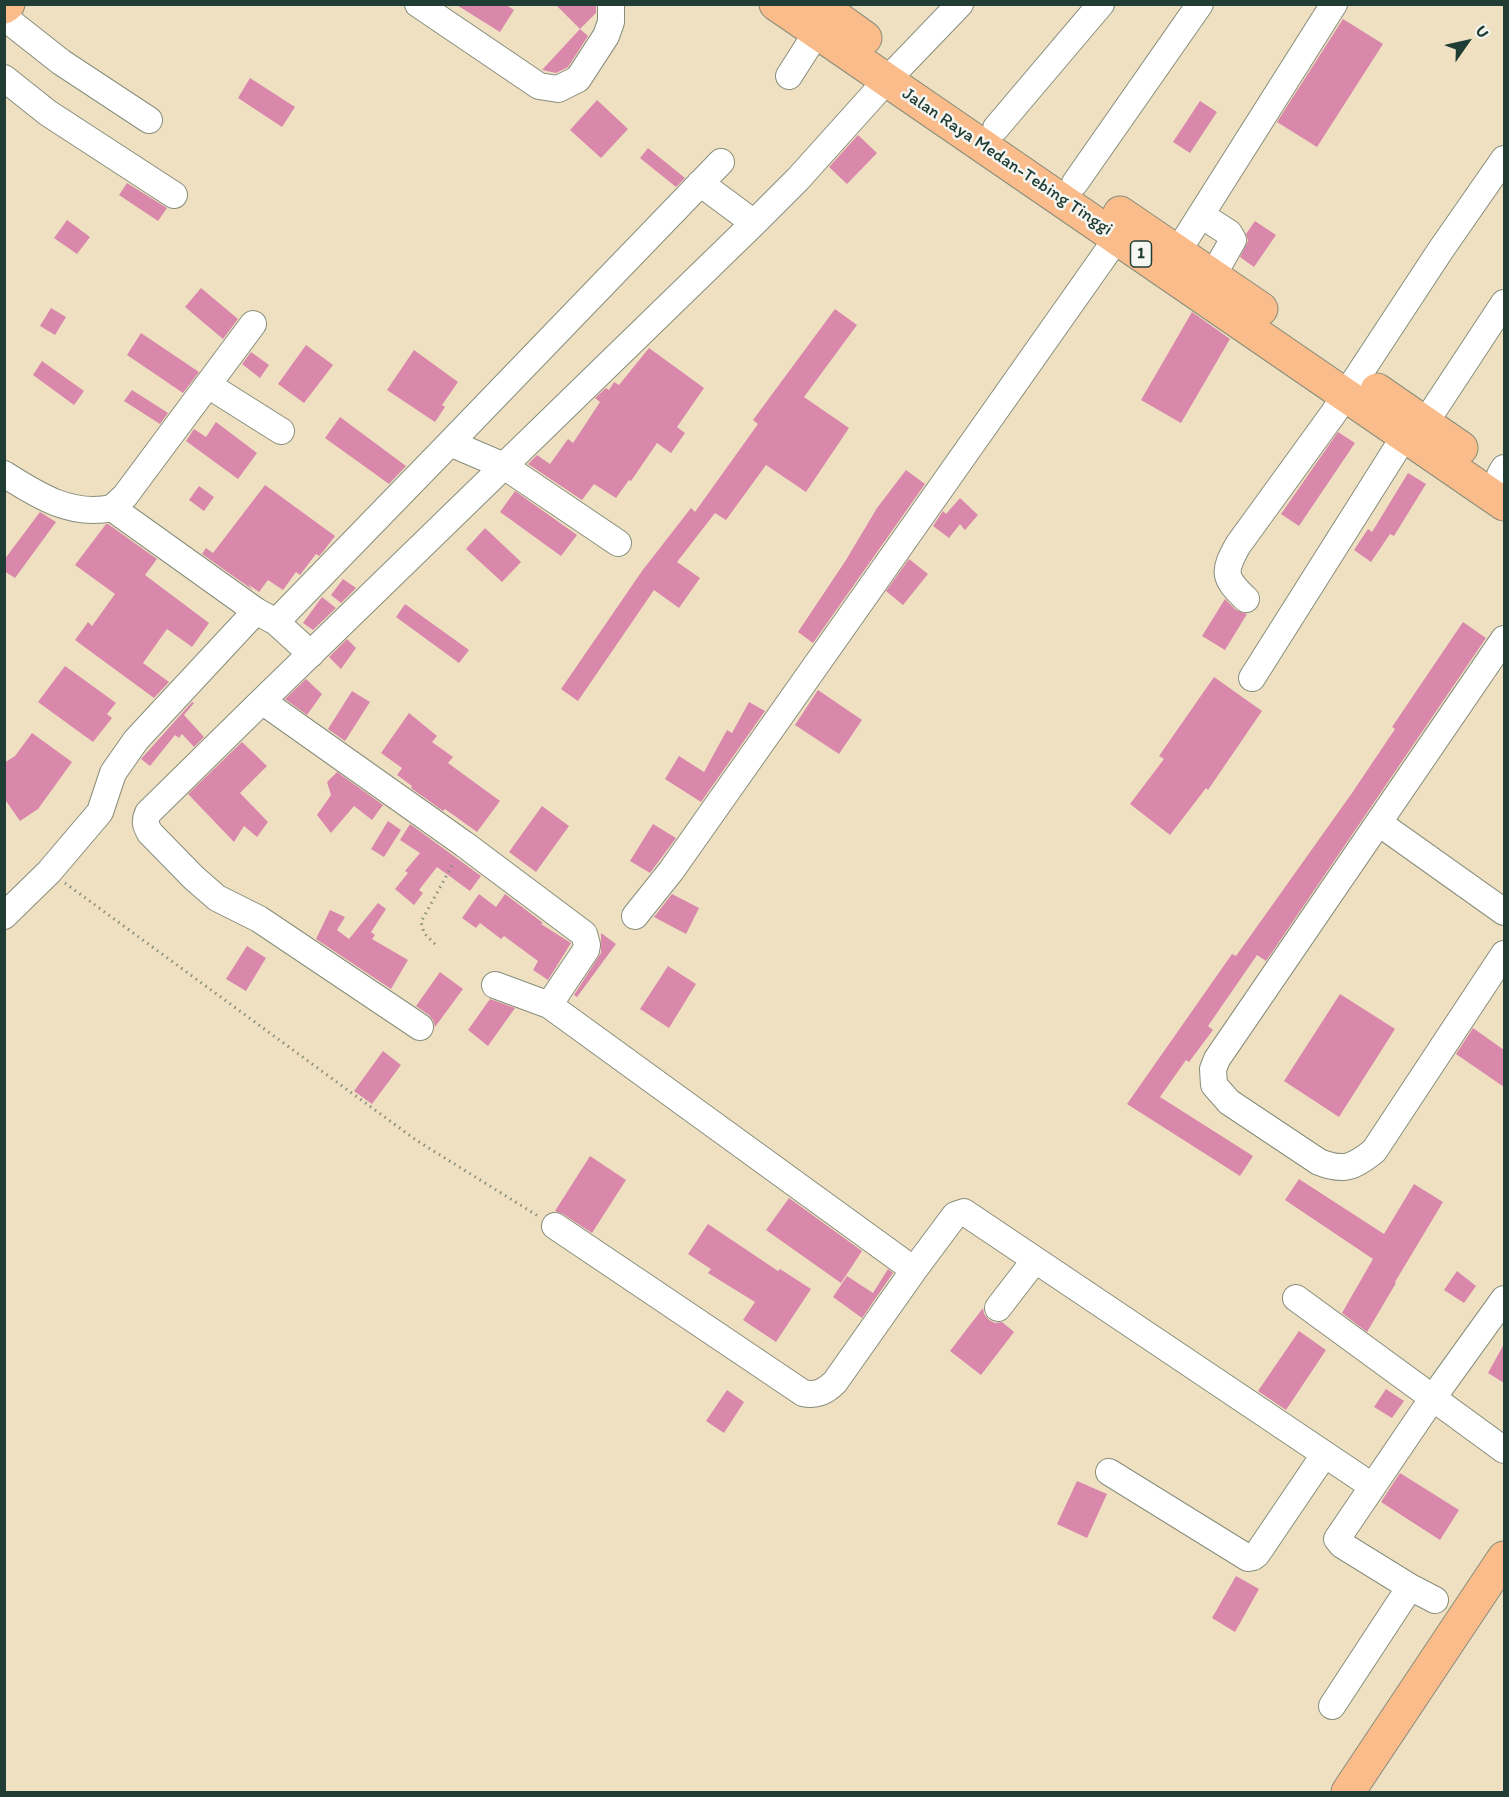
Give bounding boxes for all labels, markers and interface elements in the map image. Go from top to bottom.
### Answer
north arrow [1437,12,1497,72]
text: U [1471,22,1493,41]
street label: Jalan Raya Medan-Tebing Tinggi [898,83,1116,241]
road number: 1 [1130,241,1152,267]

